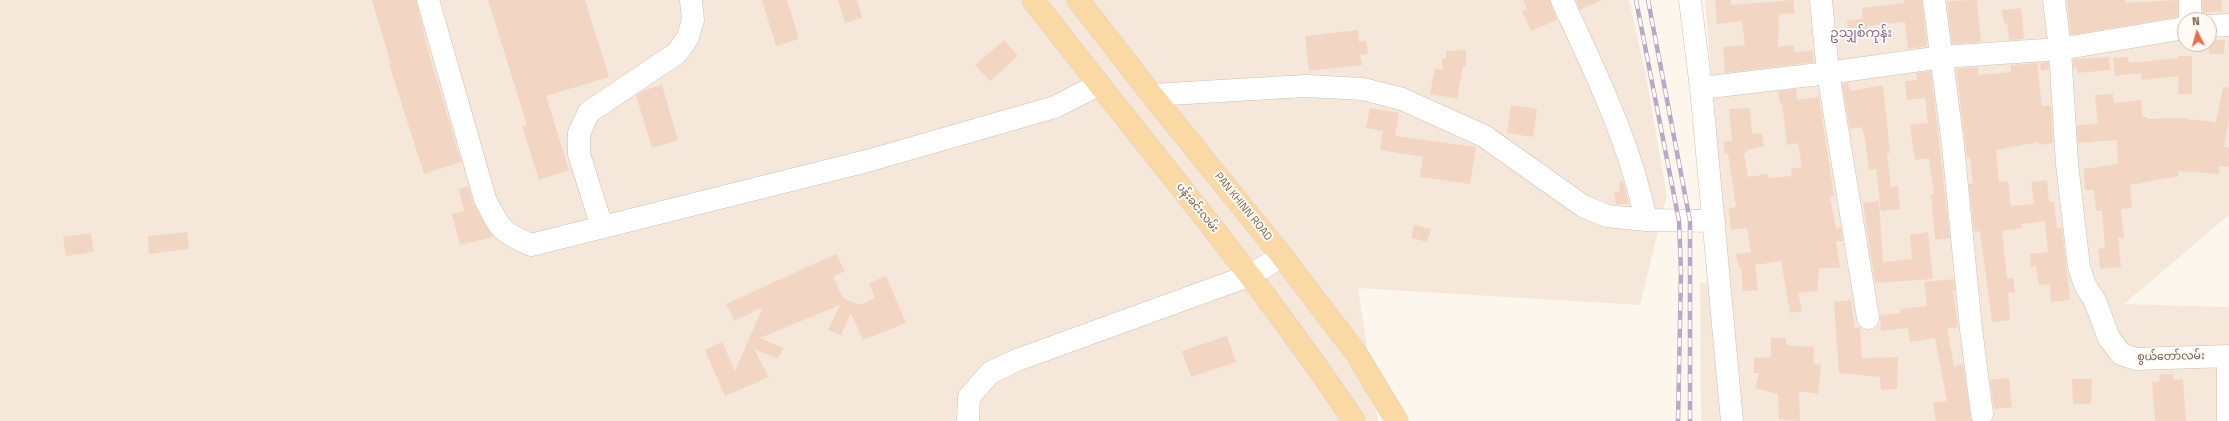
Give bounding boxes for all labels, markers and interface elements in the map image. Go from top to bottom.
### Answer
north arrow [2177,12,2217,52]
text: N [2191,13,2200,29]
district label: ဥသျှစ်ကုန်း [1830,26,1892,42]
street label: PAN KHINN ROAD [1211,170,1275,244]
street label: ပန်းခင်းလမ်း [1173,181,1221,235]
street label: စွယ်တော်လမ်း [2137,350,2205,364]

